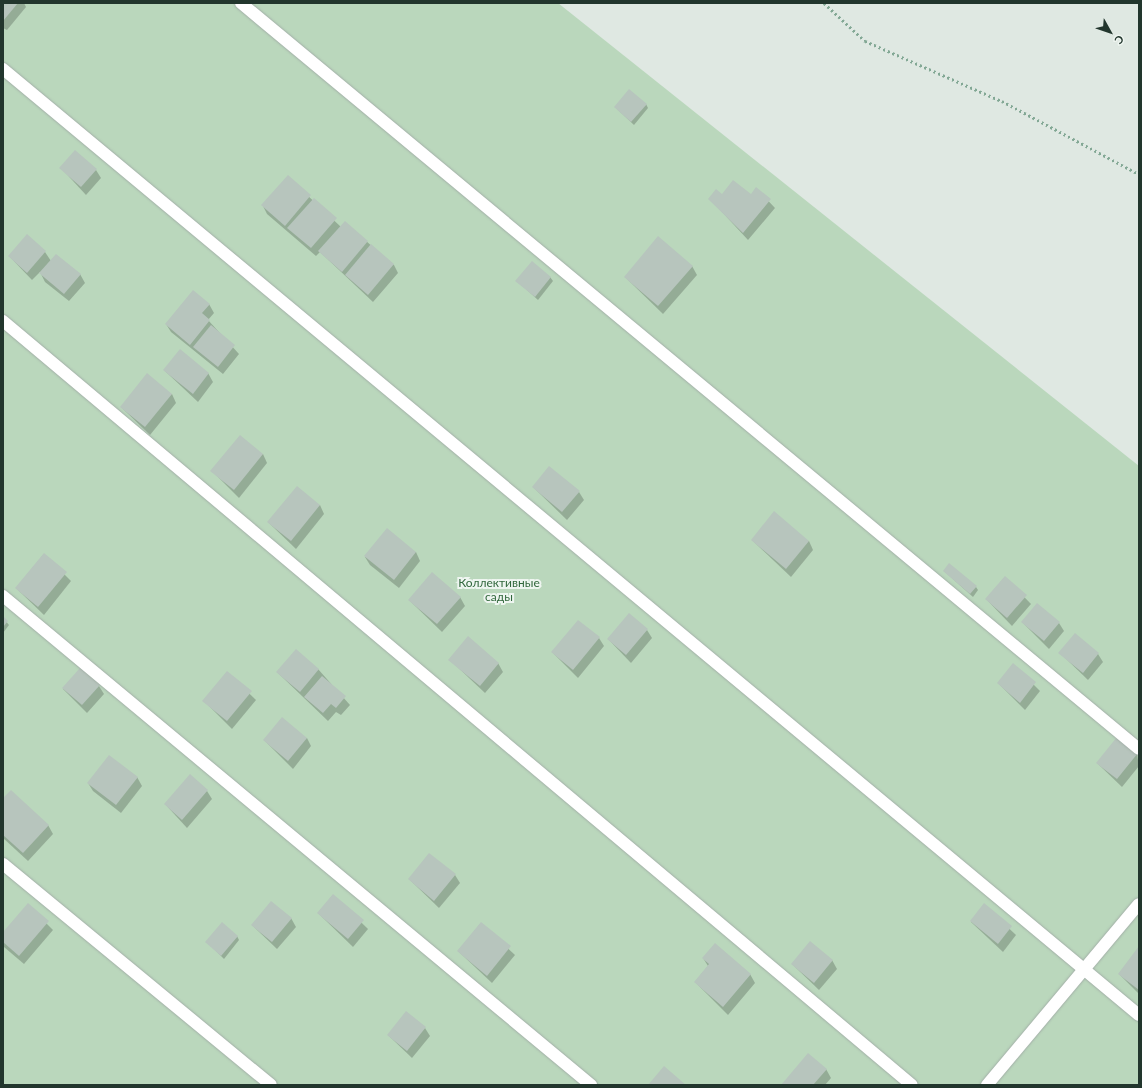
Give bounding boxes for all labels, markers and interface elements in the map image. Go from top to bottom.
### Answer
north arrow [1090,12,1130,52]
text: С [1112,33,1127,47]
park label: Коллективные сады [458,576,540,604]

